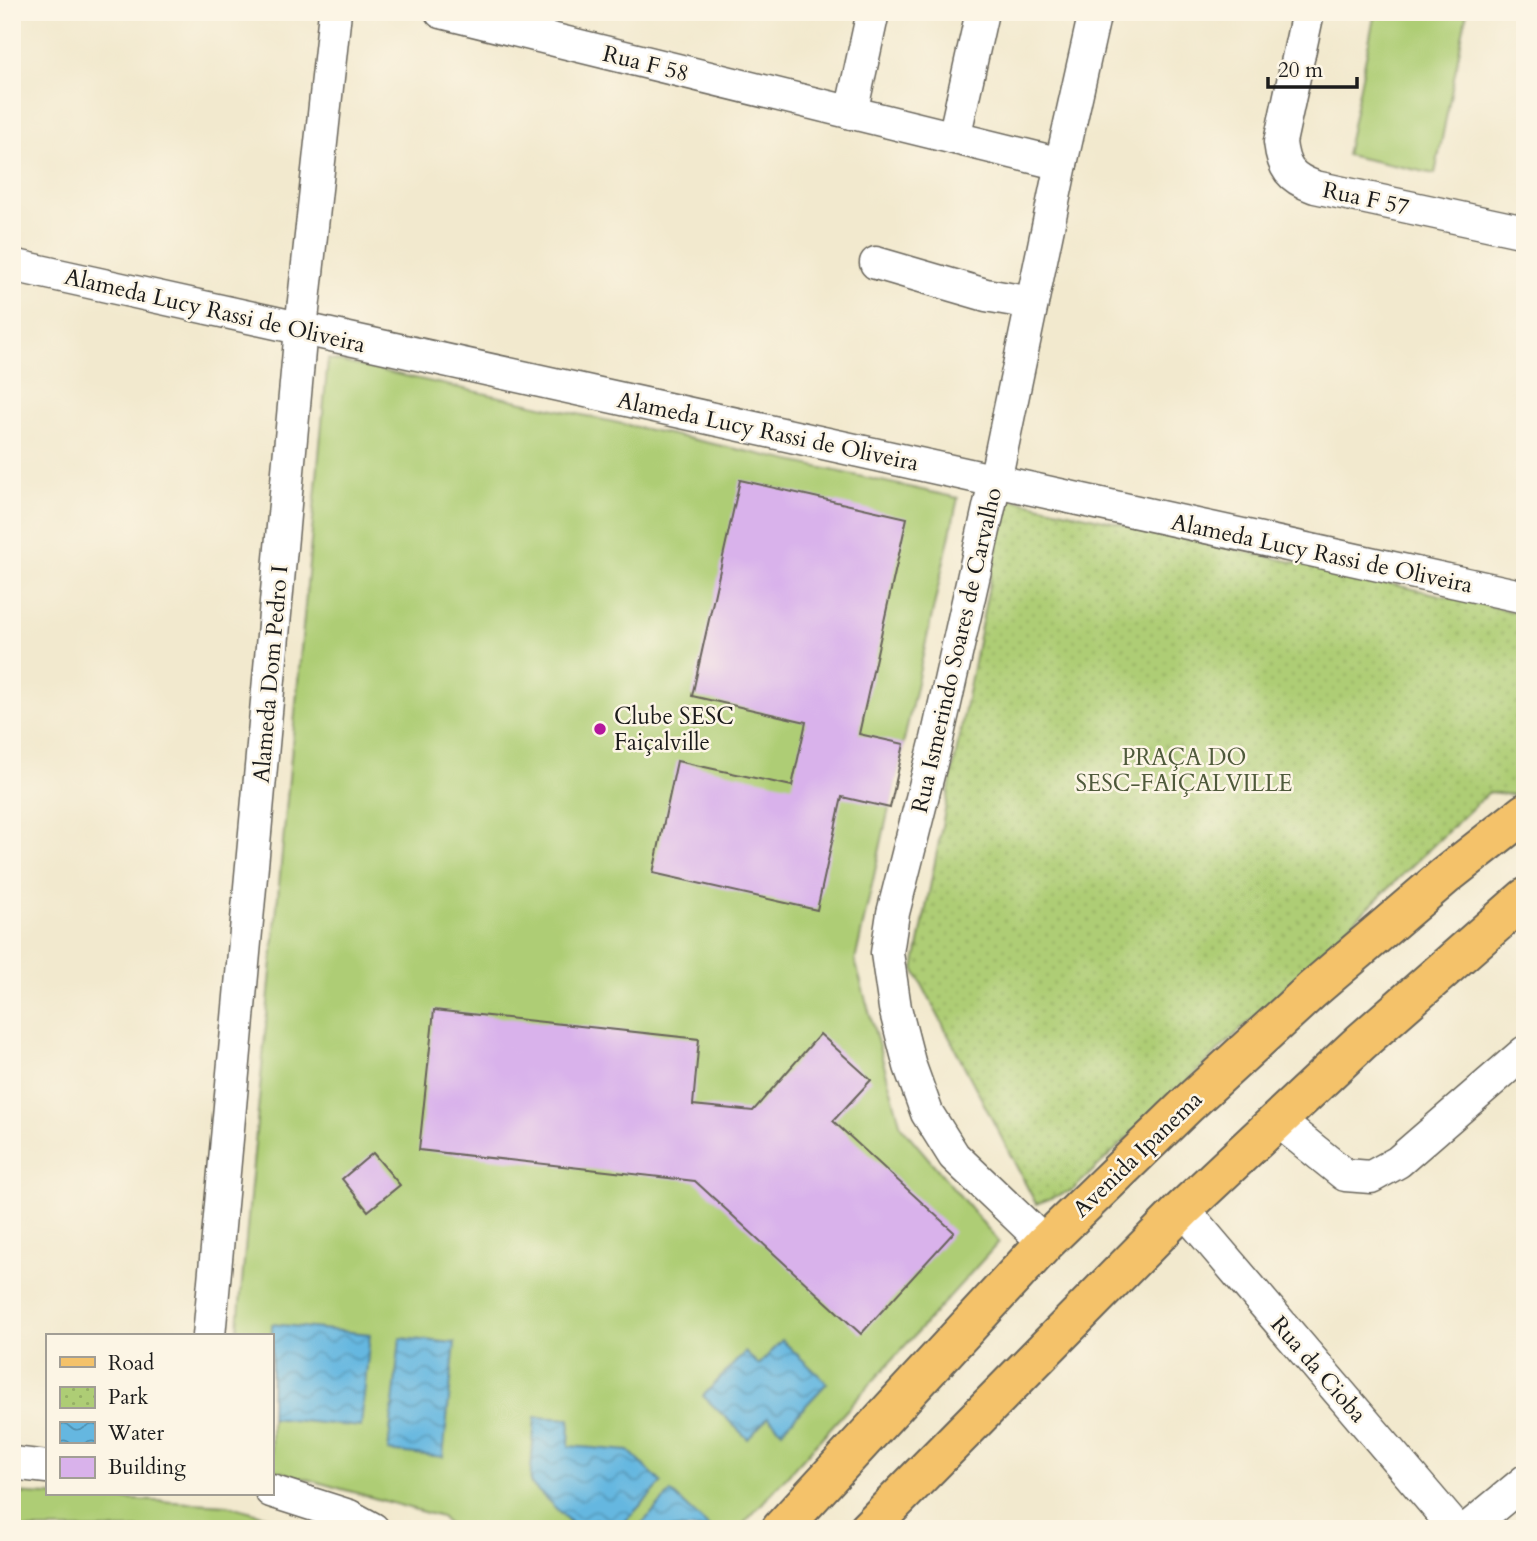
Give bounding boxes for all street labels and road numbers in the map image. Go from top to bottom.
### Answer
street label: Rua F 58 [600,38,692,89]
street label: Rua F 57 [1320,174,1412,223]
street label: Alameda Lucy Rassi de Oliveira [62,261,368,360]
street label: Alameda Lucy Rassi de Oliveira [614,384,922,479]
street label: Rua Ismerindo Soares de Carvalho [904,485,1009,816]
street label: Alameda Lucy Rassi de Oliveira [1168,506,1476,601]
street label: Alameda Dom Pedro I [246,564,295,784]
street label: Avenida Ipanema [1066,1084,1209,1224]
street label: Rua da Cioba [1264,1309,1374,1429]

